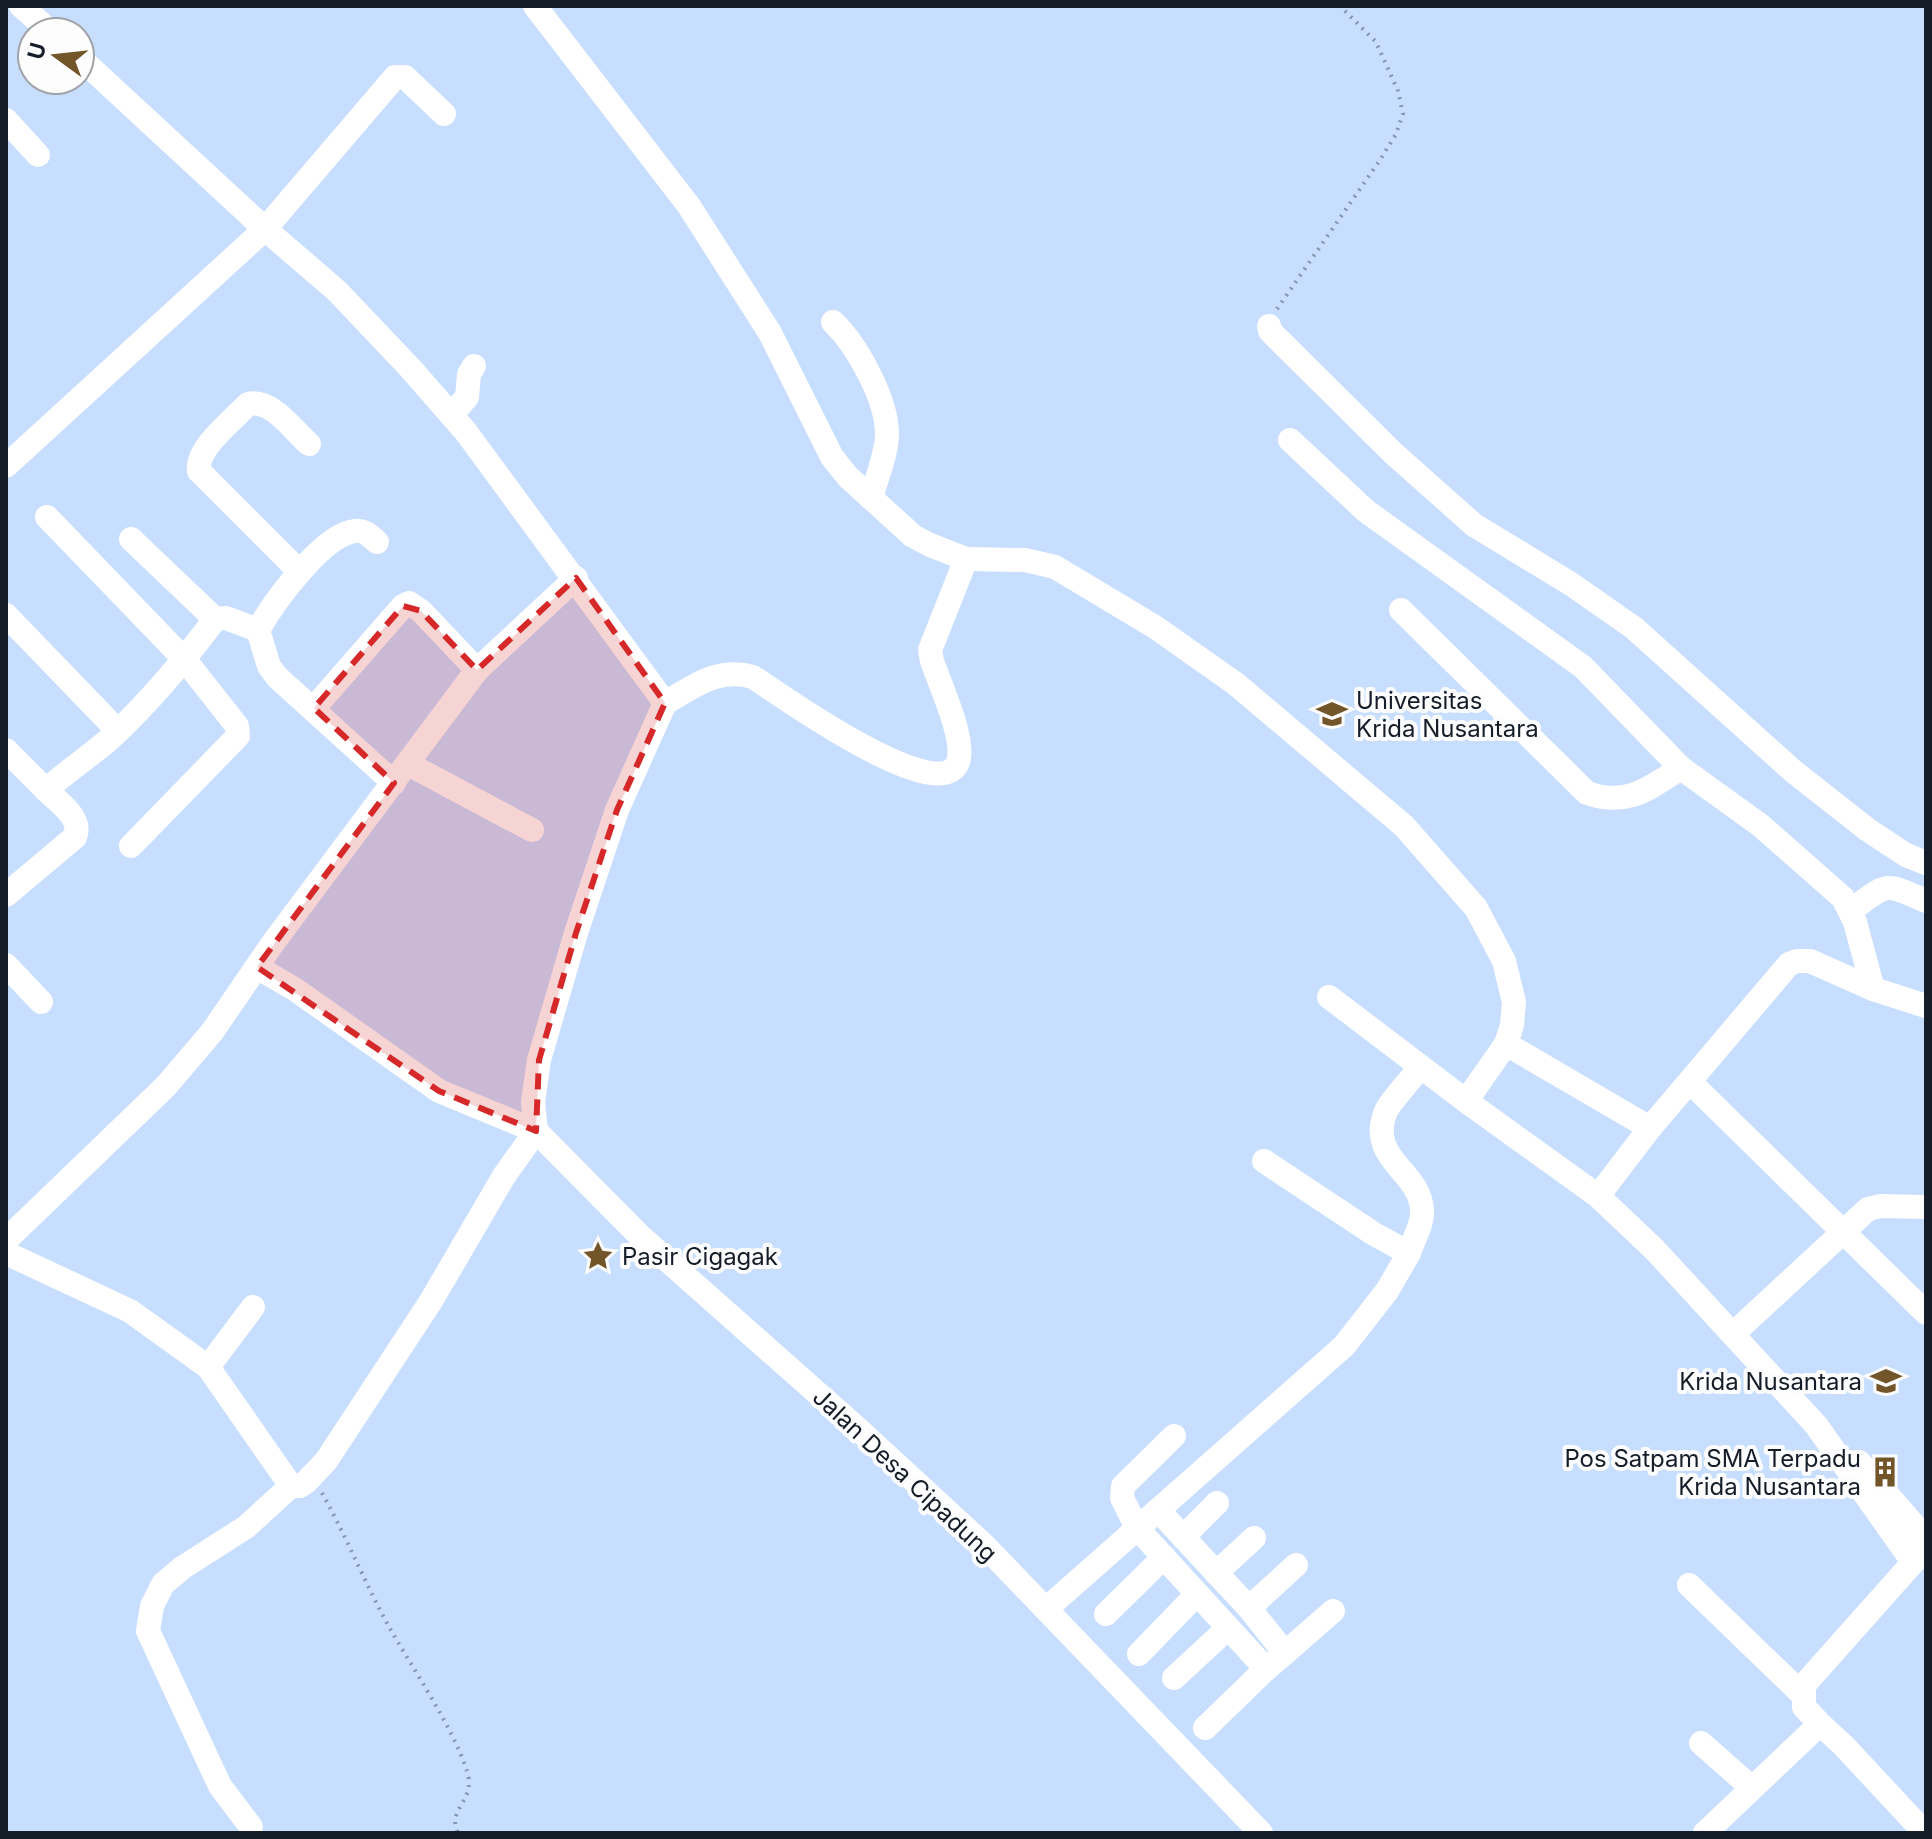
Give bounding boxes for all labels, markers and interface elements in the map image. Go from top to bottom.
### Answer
north arrow [16,16,96,96]
text: U [22,40,51,62]
place label: Universitas Krida Nusantara [1356,686,1539,743]
school or university icon: Universitas Krida Nusantara [1315,697,1349,731]
place icon: Pasir Cigagak [581,1239,615,1273]
place label: Pasir Cigagak [622,1242,778,1271]
school or university icon: Krida Nusantara [1869,1364,1903,1398]
place label: Krida Nusantara [1679,1367,1862,1396]
street label: Jalan Desa Cipadung [807,1382,1003,1568]
place label: Pos Satpam SMA Terpadu Krida Nusantara [1564,1444,1861,1501]
building icon: Pos Satpam SMA Terpadu Krida Nusantara [1868,1455,1902,1489]

